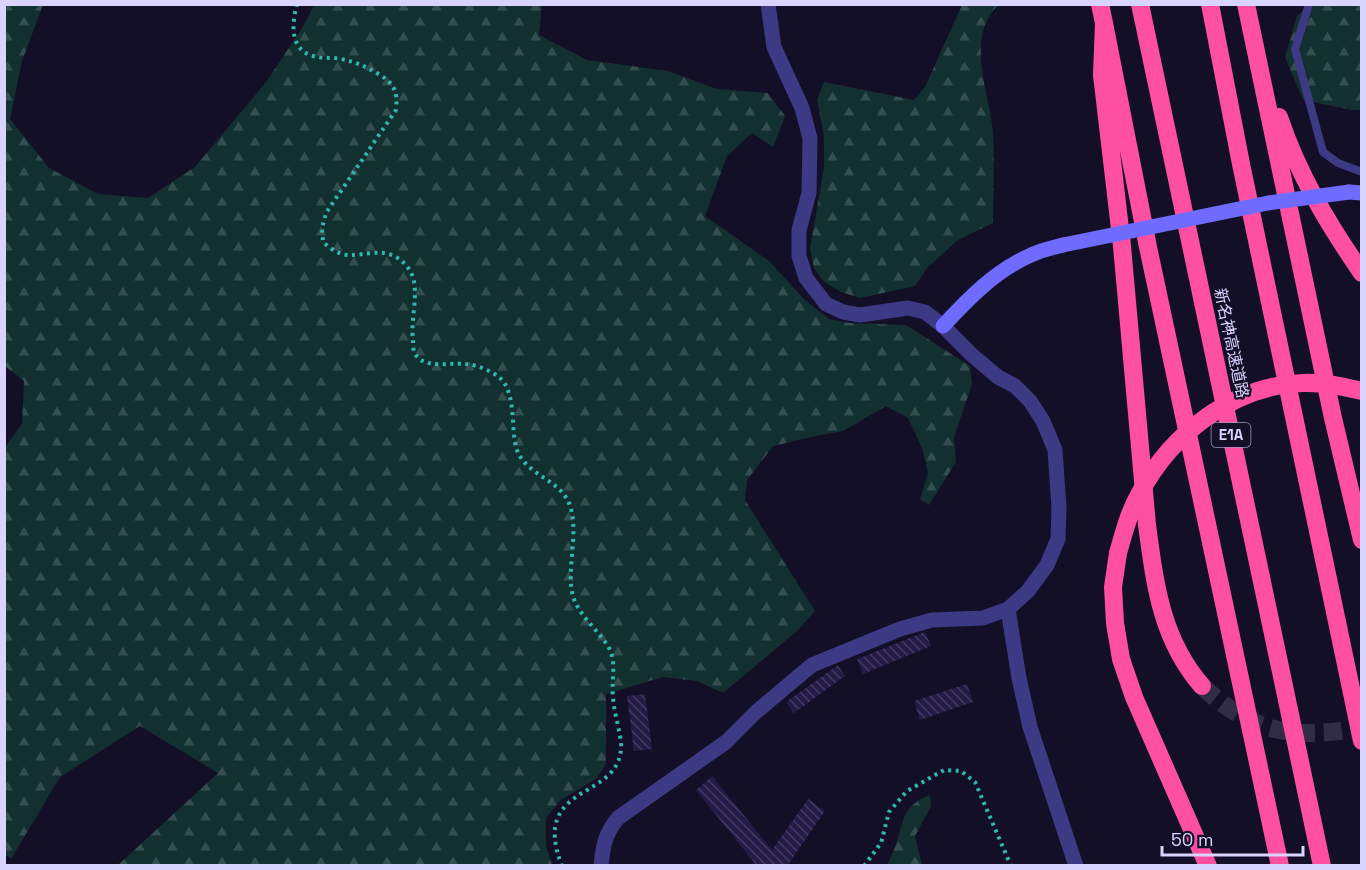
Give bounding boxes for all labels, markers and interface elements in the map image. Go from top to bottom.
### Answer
street label: 新名神高速道路 [1210,286,1253,400]
road number: E1A [1212,423,1250,447]
scale bar [1162,819,1303,857]
text: 50 m [1171,828,1213,851]

